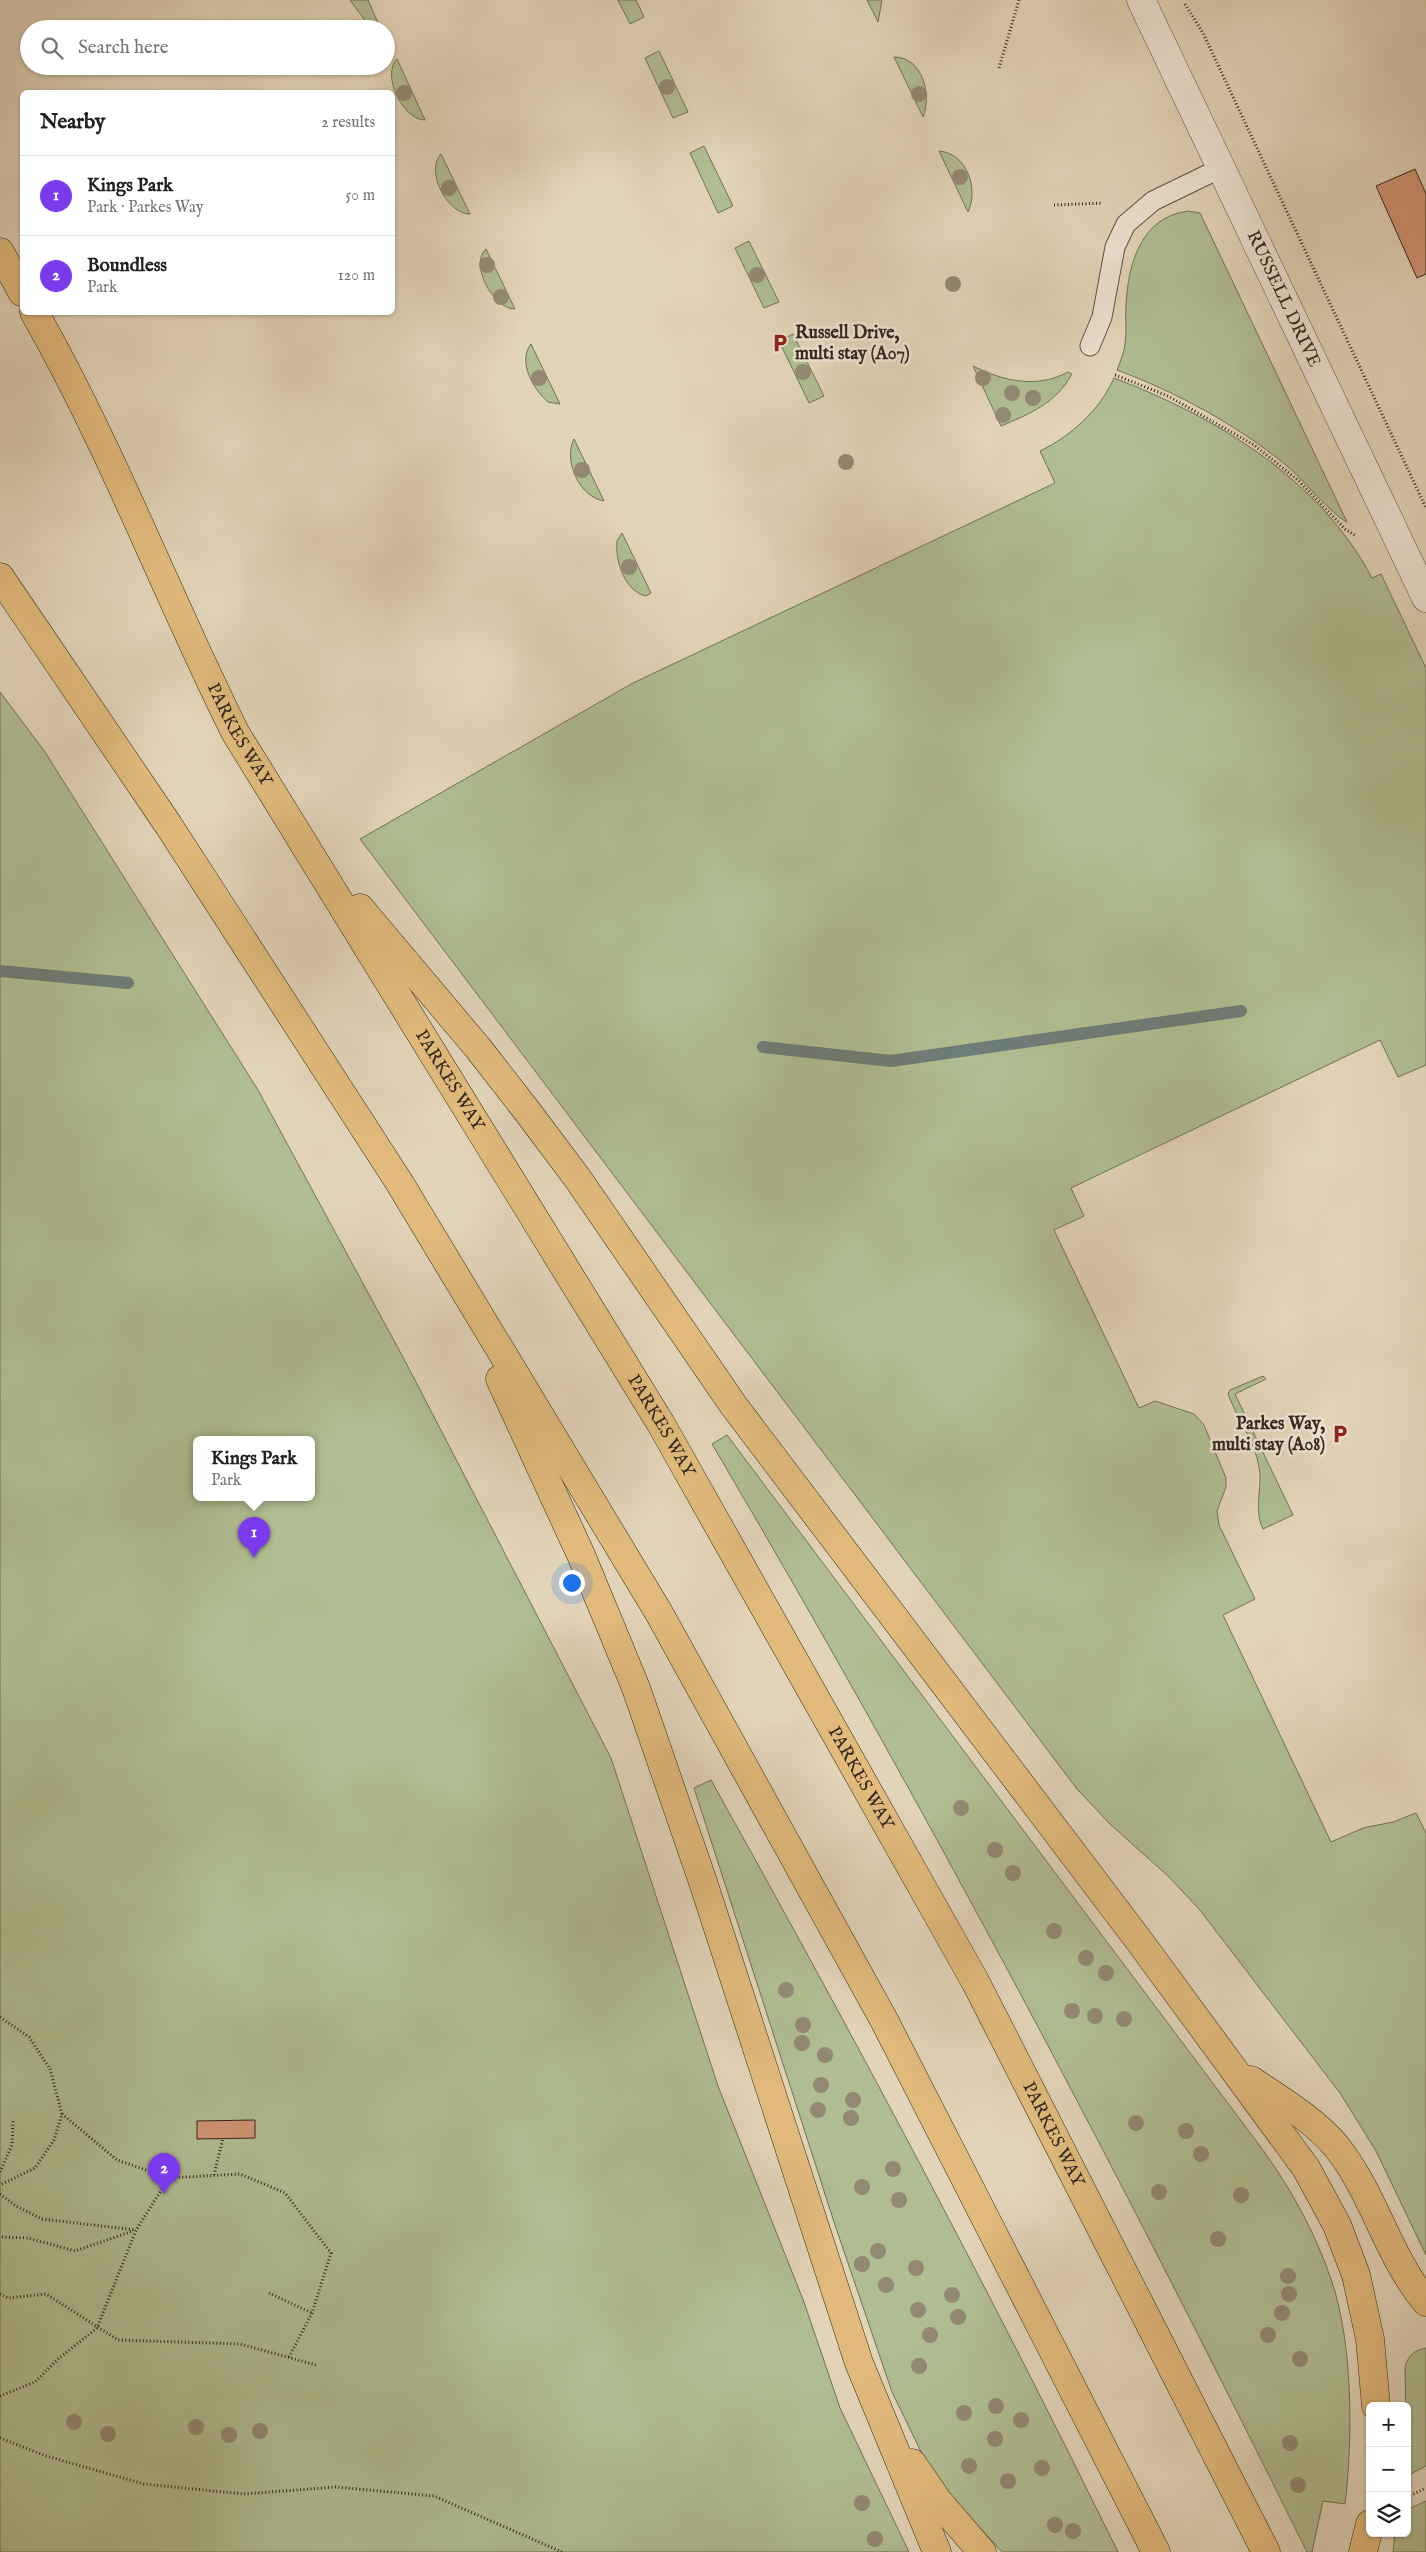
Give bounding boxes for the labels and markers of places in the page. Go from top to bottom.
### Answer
place label: Russell Drive, multi stay (A07) [795,322,910,366]
parking icon: Russell Drive, multi stay (A07) [769,332,791,354]
place label: Parkes Way, multi stay (A08) [1212,1413,1325,1457]
parking icon: Parkes Way, multi stay (A08) [1329,1423,1351,1445]
pin: 1 [238,1517,270,1558]
pin: 2 [148,2153,180,2194]

